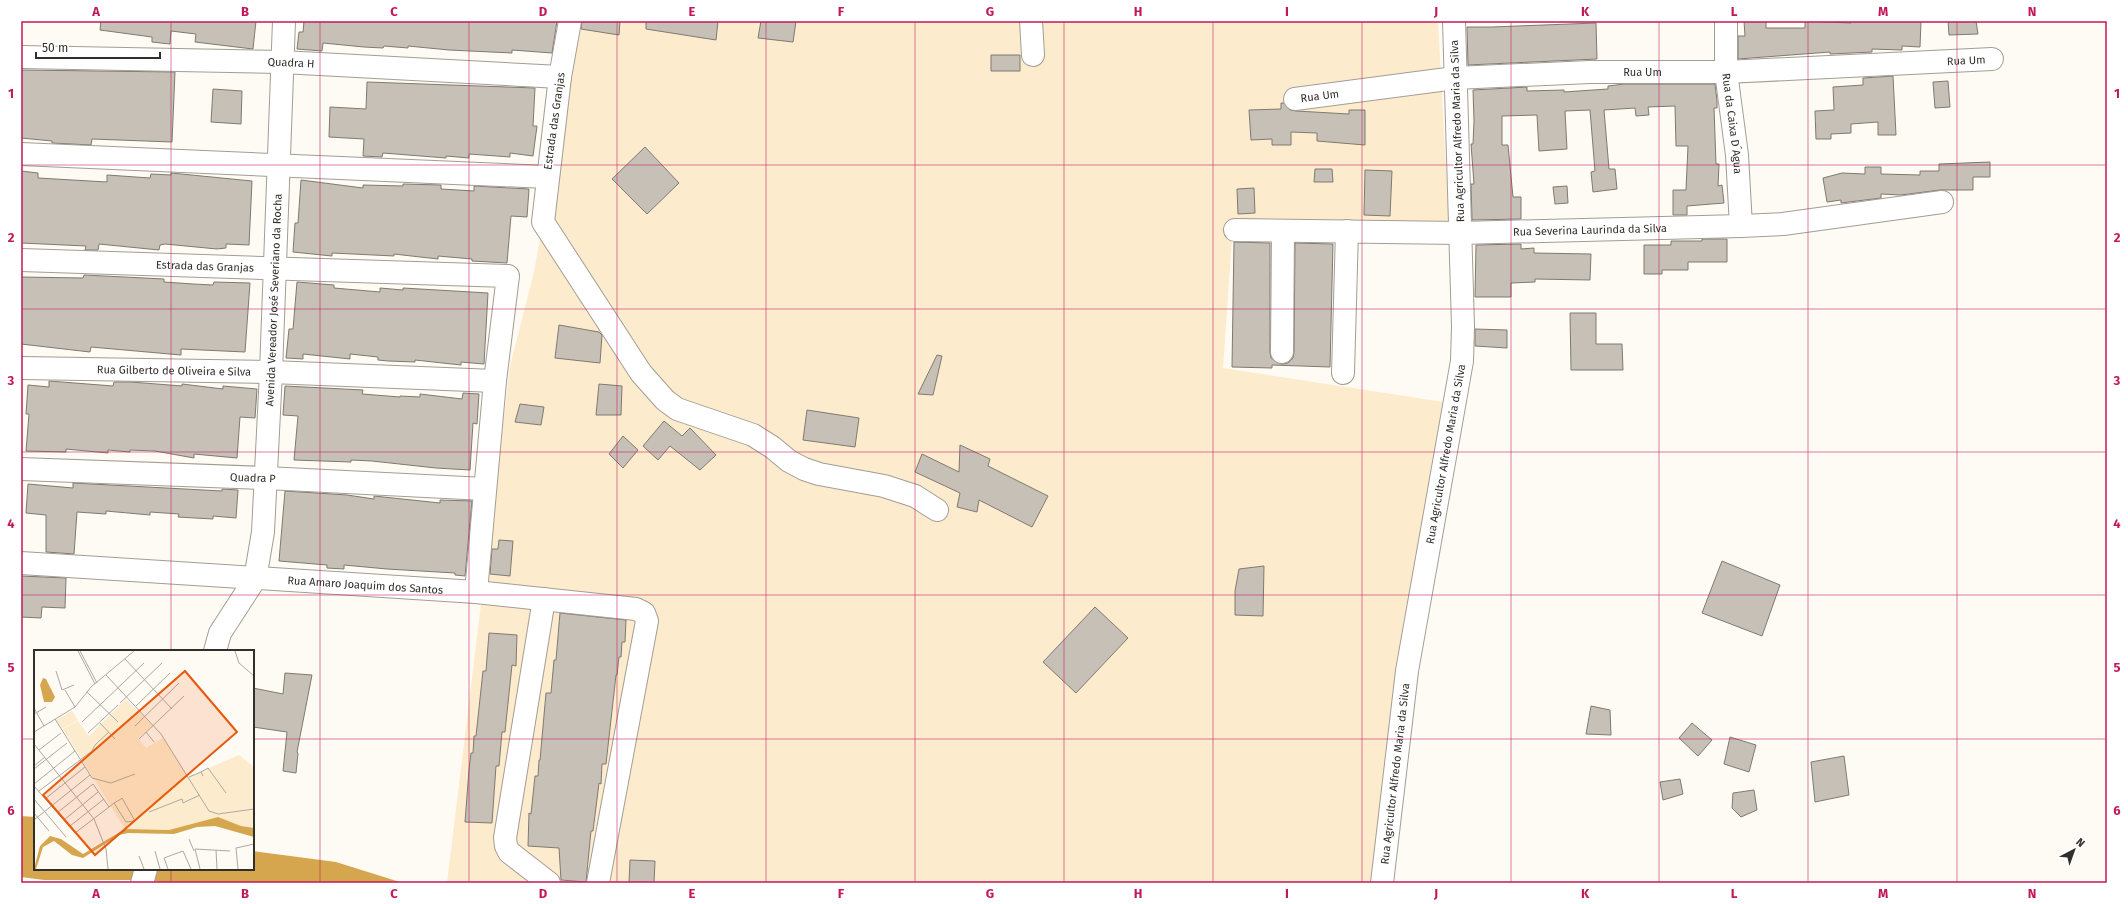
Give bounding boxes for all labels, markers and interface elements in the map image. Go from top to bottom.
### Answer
text: A [91,4,100,19]
text: B [241,4,249,19]
text: C [390,4,398,19]
text: D [539,4,548,19]
text: E [689,4,696,19]
text: F [838,4,845,19]
text: G [986,4,994,19]
text: H [1134,4,1142,19]
text: I [1285,4,1289,19]
text: J [1433,4,1438,19]
text: K [1581,4,1590,19]
text: L [1731,4,1738,19]
text: M [1878,4,1888,19]
text: N [2028,4,2036,19]
scale bar [36,34,160,60]
street label: Rua Agricultor Alfredo Maria da Silva [1448,40,1467,222]
text: 50 m [42,41,68,55]
street label: Rua Um [1947,53,1986,68]
street label: Quadra H [267,56,315,71]
street label: Rua Um [1623,66,1662,79]
street label: Estrada das Granjas [541,72,568,171]
street label: Rua da Caixa D´Agua [1719,72,1744,174]
text: 1 [8,86,14,101]
text: 1 [2114,86,2120,101]
street label: Rua Um [1300,87,1340,105]
street label: Avenida Vereador José Severiano da Rocha [263,193,285,407]
street label: Rua Severina Laurinda da Silva [1513,222,1667,239]
text: 2 [8,230,15,245]
text: 2 [2114,230,2121,245]
street label: Estrada das Granjas [156,258,254,275]
street label: Rua Gilberto de Oliveira e Silva [97,363,251,379]
street label: Rua Agricultor Alfredo Maria da Silva [1424,363,1468,545]
text: 3 [7,373,15,388]
text: 3 [2113,373,2121,388]
street label: Quadra P [230,471,277,486]
text: 4 [7,516,15,531]
text: 4 [2113,516,2121,531]
street label: Rua Amaro Joaquim dos Santos [287,574,444,597]
inset map [34,650,254,870]
text: 5 [8,660,15,675]
text: 5 [2114,660,2121,675]
street label: Rua Agricultor Alfredo Maria da Silva [1378,682,1413,865]
text: 6 [7,803,15,818]
text: 6 [2113,803,2121,818]
north arrow [2054,830,2094,870]
text: N [2073,836,2087,850]
text: A [91,886,100,901]
text: B [241,886,249,901]
text: C [390,886,398,901]
text: D [539,886,548,901]
text: E [689,886,696,901]
text: F [838,886,845,901]
text: G [986,886,994,901]
text: H [1134,886,1142,901]
text: I [1285,886,1289,901]
text: J [1433,886,1438,901]
text: K [1581,886,1590,901]
text: L [1731,886,1738,901]
text: M [1878,886,1888,901]
text: N [2028,886,2036,901]

